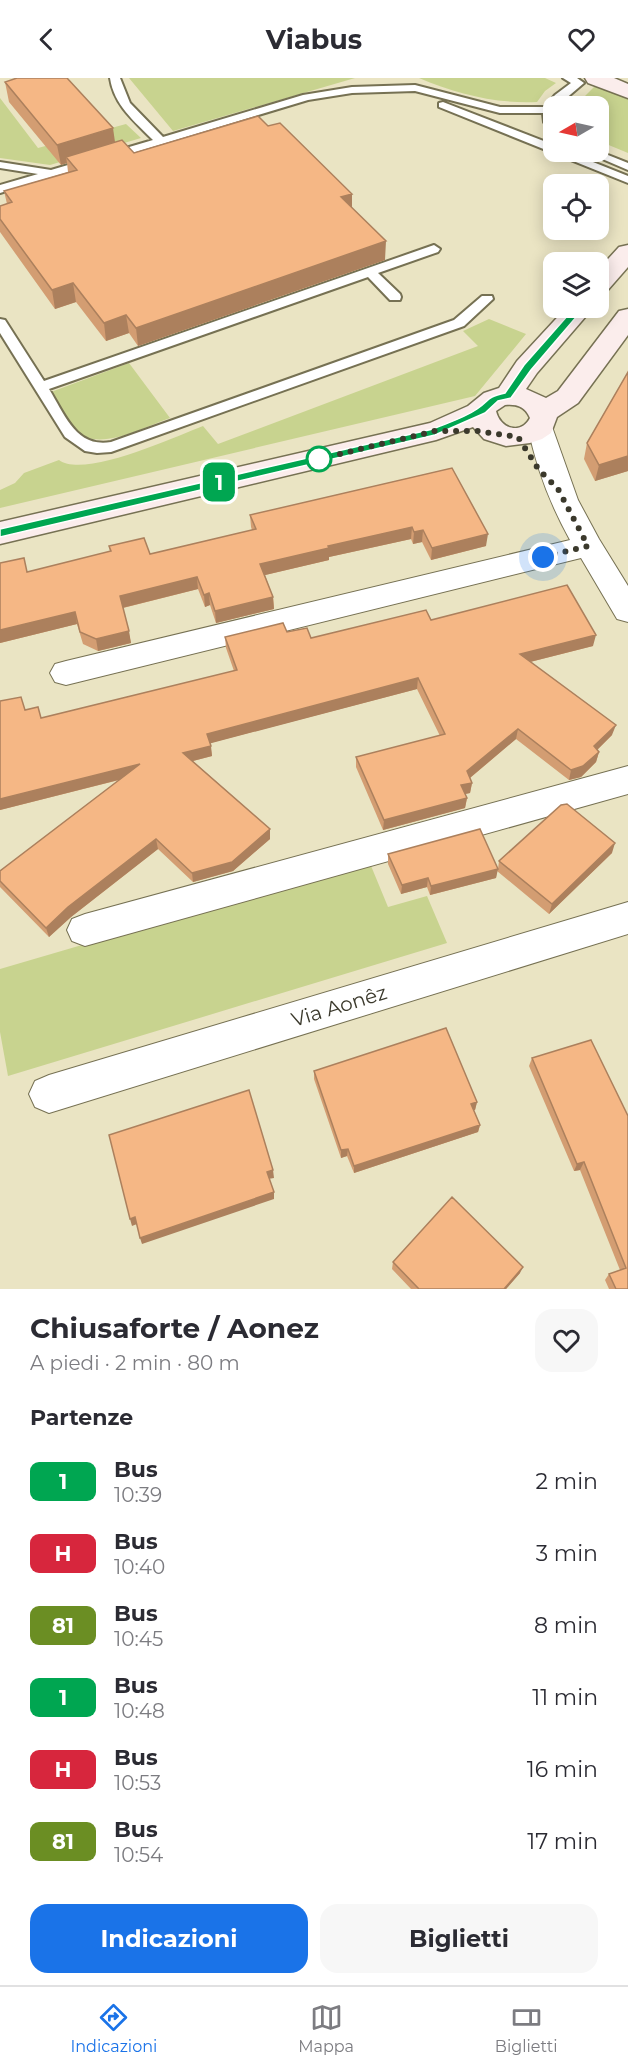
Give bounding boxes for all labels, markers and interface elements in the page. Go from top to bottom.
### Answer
icon: back [30,23,63,56]
text: Viabus [266,23,362,56]
icon: heart [565,23,598,56]
north arrow [543,96,609,162]
map controls [543,96,609,318]
button: locate [543,174,609,240]
button: layers [543,252,609,318]
unlabelled marker [306,446,332,472]
line badge: 1 [200,462,238,502]
text: 1 [215,470,223,495]
your location [528,542,558,572]
street label: Via Aonêz [288,980,390,1032]
button: heart [535,1309,598,1372]
text: Chiusaforte / Aonez [30,1311,319,1345]
text: A piedi · 2 min · 80 m [30,1351,240,1375]
text: Partenze [30,1404,133,1431]
text: Bus [114,1456,158,1483]
text: 2 min [536,1468,598,1495]
text: 1 [59,1469,67,1494]
text: 10:39 [114,1483,162,1507]
text: Bus [114,1528,158,1555]
text: 3 min [536,1540,598,1567]
text: H [55,1541,71,1566]
text: 10:40 [114,1555,165,1579]
text: Bus [114,1600,158,1627]
text: 8 min [534,1612,598,1639]
text: 81 [52,1613,74,1638]
text: 10:45 [114,1627,163,1651]
text: Bus [114,1672,158,1699]
text: 11 min [532,1684,598,1711]
text: 1 [59,1685,67,1710]
text: 10:48 [114,1699,165,1723]
text: Bus [114,1744,158,1771]
text: 16 min [527,1756,598,1783]
text: H [55,1757,71,1782]
text: 10:53 [114,1771,161,1795]
text: Bus [114,1816,158,1843]
text: 17 min [527,1828,598,1855]
text: 81 [52,1829,74,1854]
text: 10:54 [114,1843,163,1867]
button: Indicazioni [30,1904,308,1973]
button: Biglietti [320,1904,598,1973]
tab: Indicazioni [70,2001,157,2056]
tab: Mappa [298,2001,354,2056]
tab: Biglietti [495,2001,558,2056]

